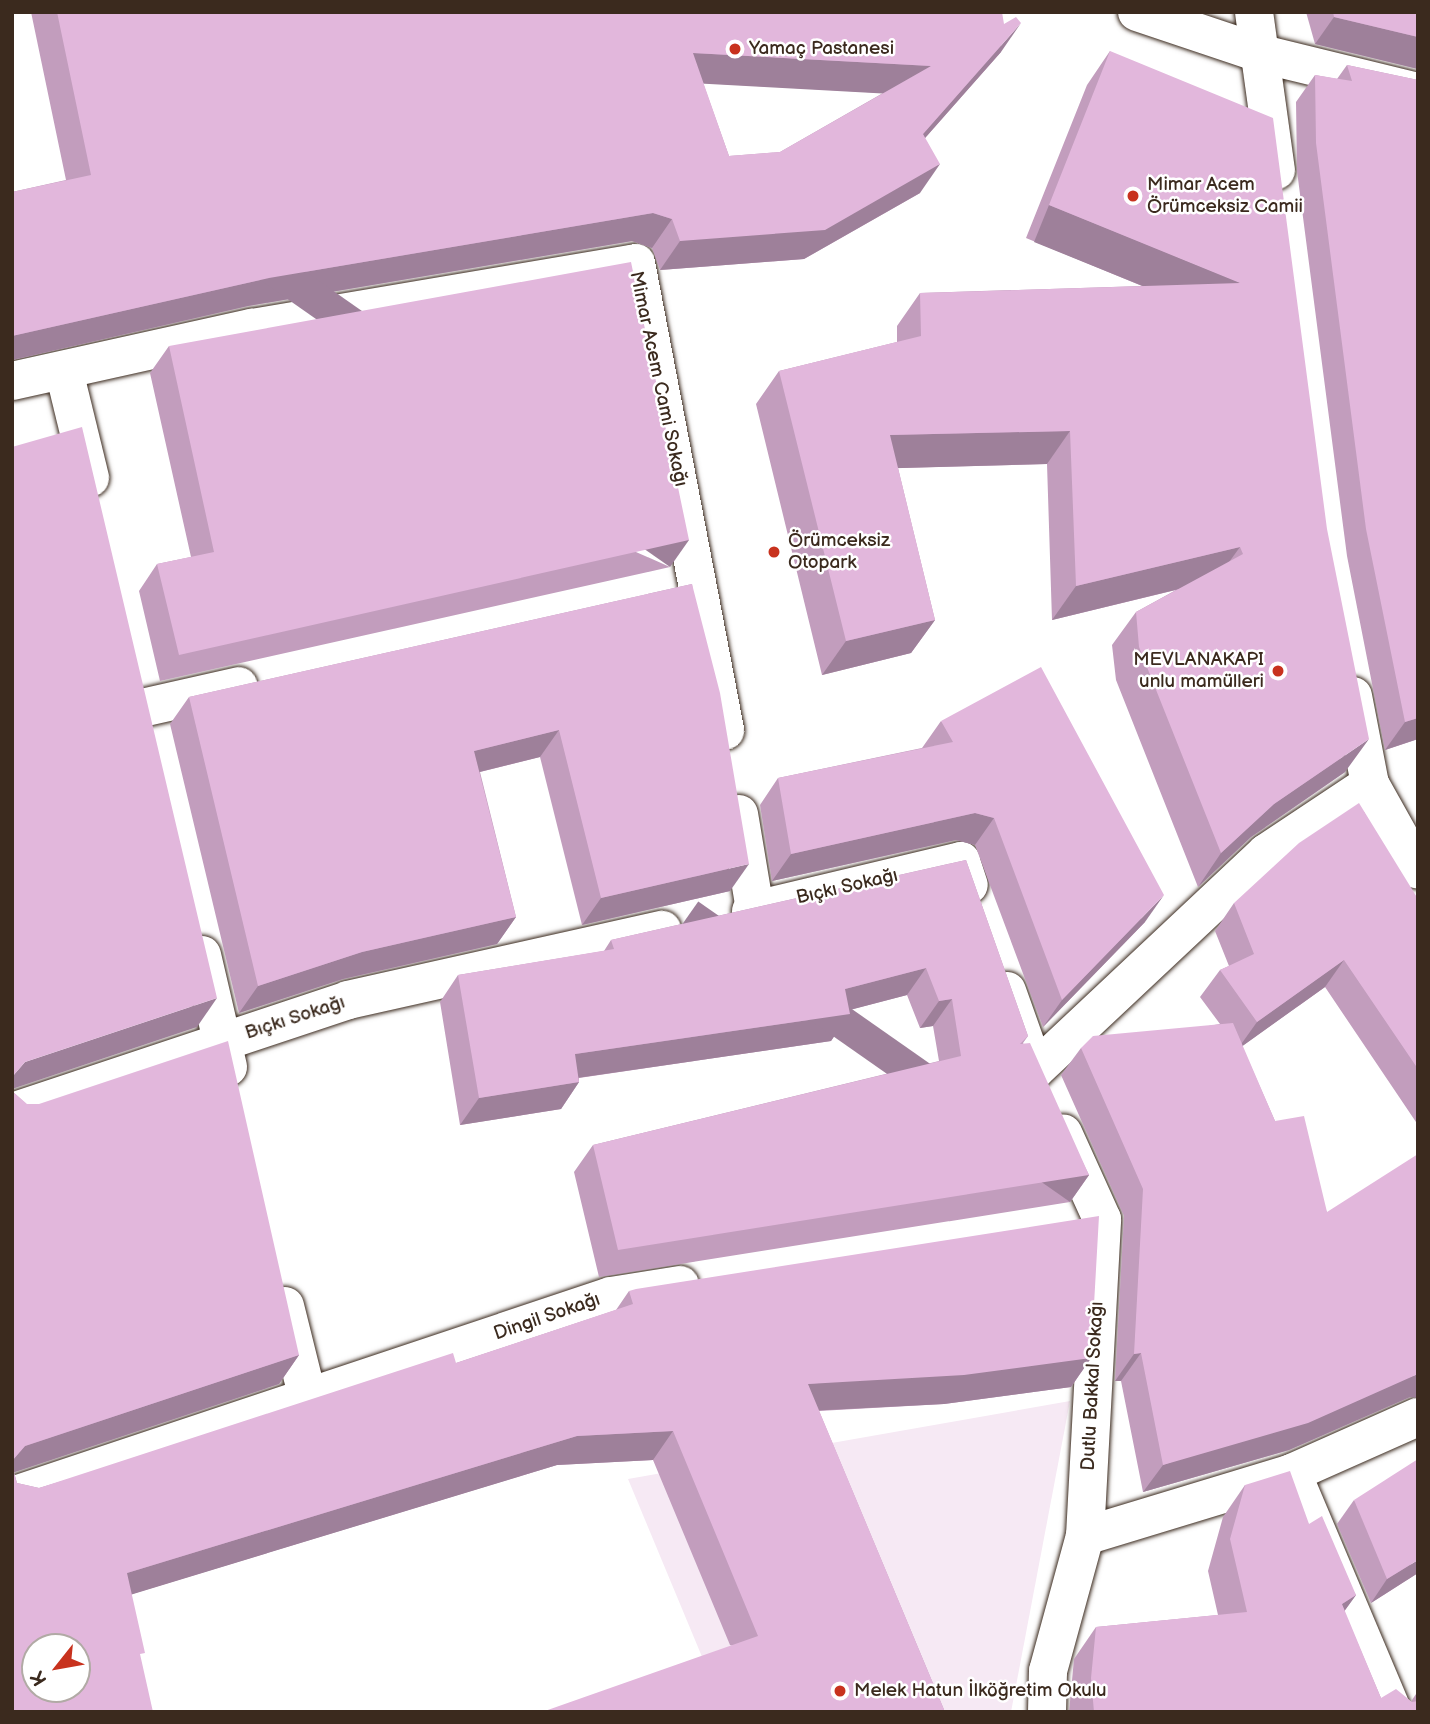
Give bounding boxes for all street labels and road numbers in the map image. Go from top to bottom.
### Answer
street label: Mimar Acem Cami Sokağı [624,269,692,489]
street label: Bıçkı Sokağı [794,864,900,910]
street label: Bıçkı Sokağı [242,991,348,1045]
street label: Dingil Sokağı [491,1288,603,1346]
street label: Dutlu Bakkal Sokağı [1077,1301,1109,1471]

